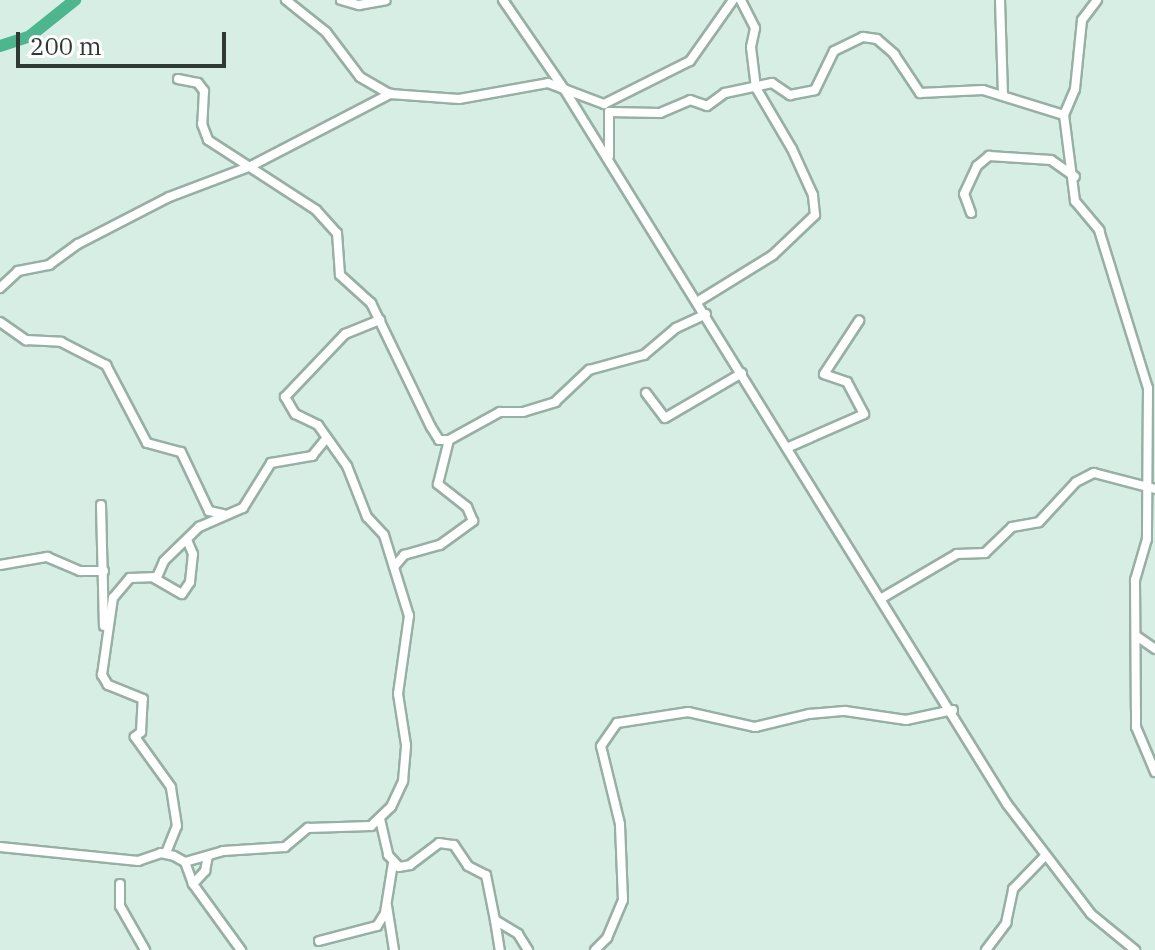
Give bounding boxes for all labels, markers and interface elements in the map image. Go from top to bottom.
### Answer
scale bar [20,16,230,66]
text: 200 m [30,30,102,62]

